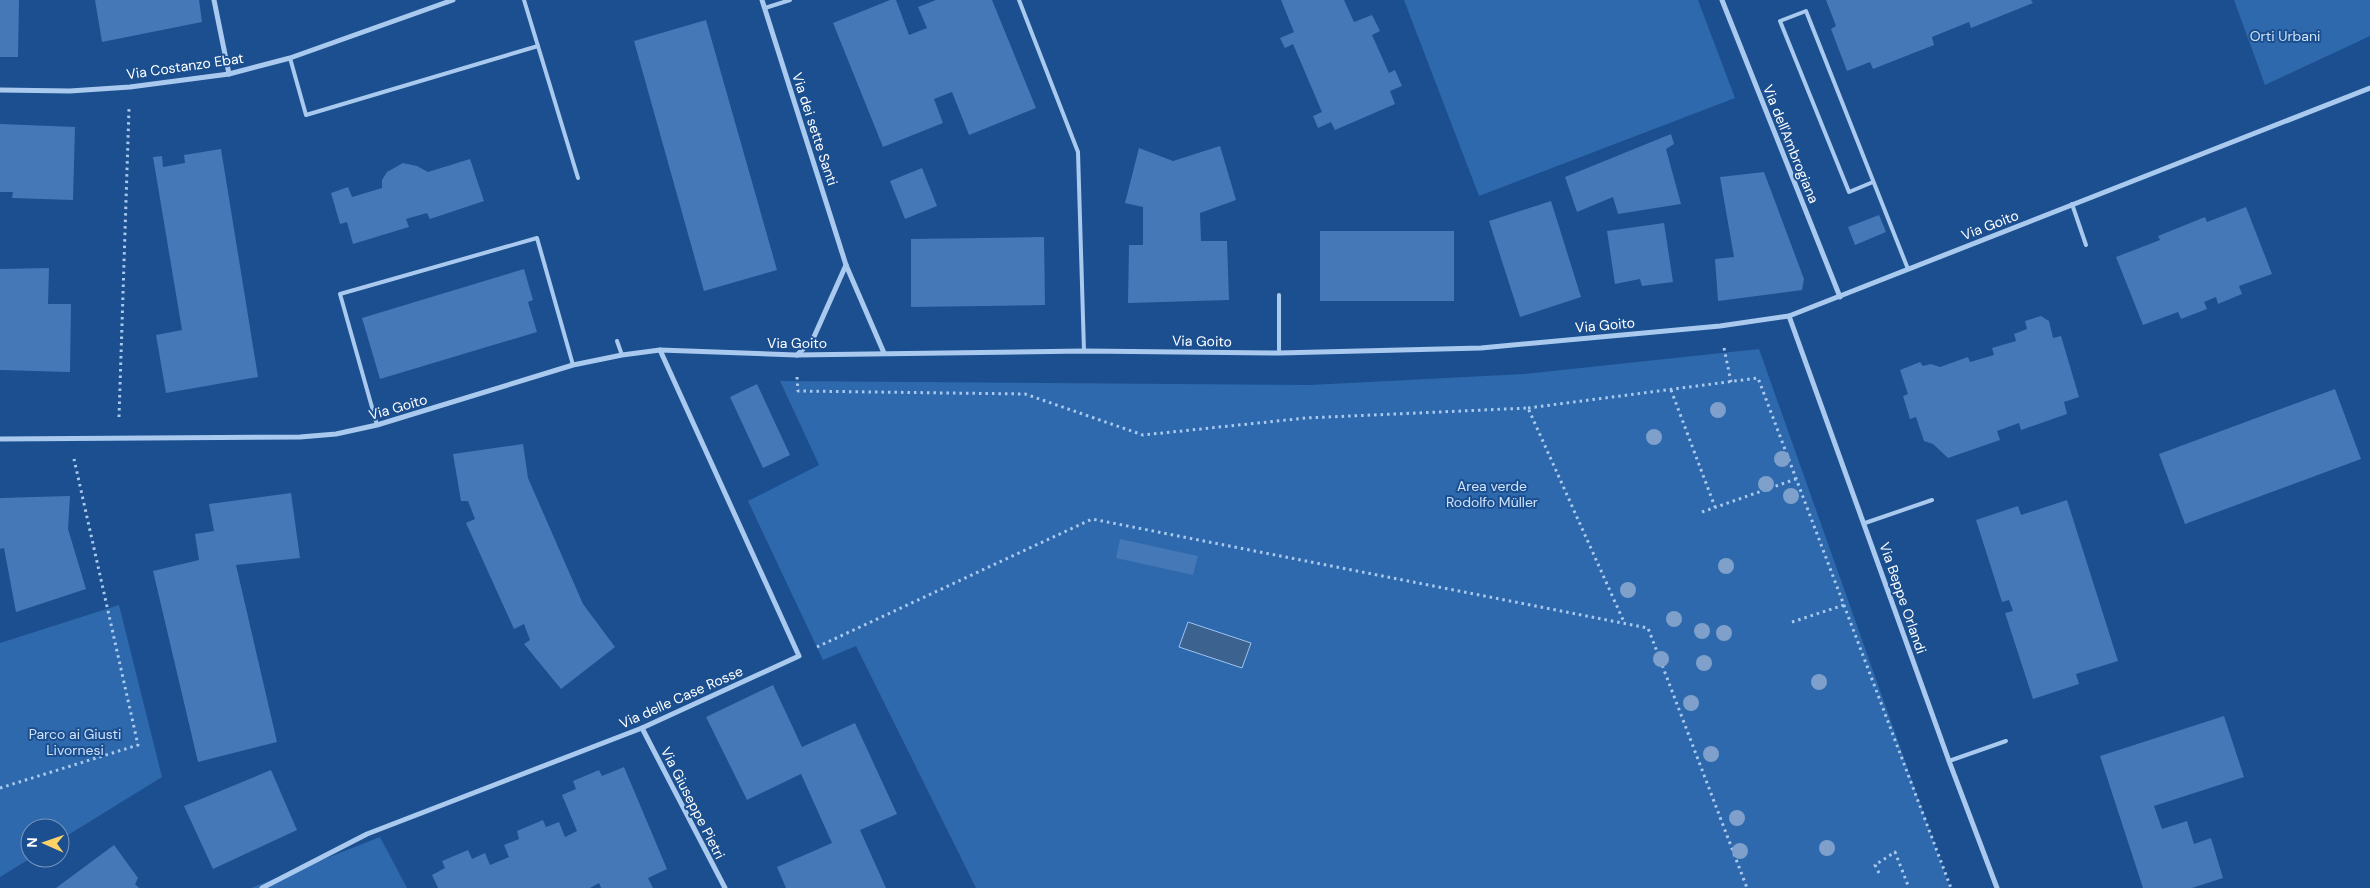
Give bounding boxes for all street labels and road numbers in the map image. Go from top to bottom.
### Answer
street label: Via Costanzo Ebat [125,49,245,83]
street label: Via dei sette Santi [788,70,842,188]
street label: Via dell'Ambrogiana [1759,82,1823,206]
street label: Via Goito [1959,206,2021,244]
street label: Via Goito [1574,313,1636,337]
street label: Via Goito [1172,331,1232,351]
street label: Via Goito [767,334,827,352]
street label: Via Goito [367,390,429,424]
street label: Via Beppe Orlandi [1876,540,1930,656]
street label: Via delle Case Rosse [616,662,746,732]
street label: Via Giuseppe Pietri [657,744,729,862]

